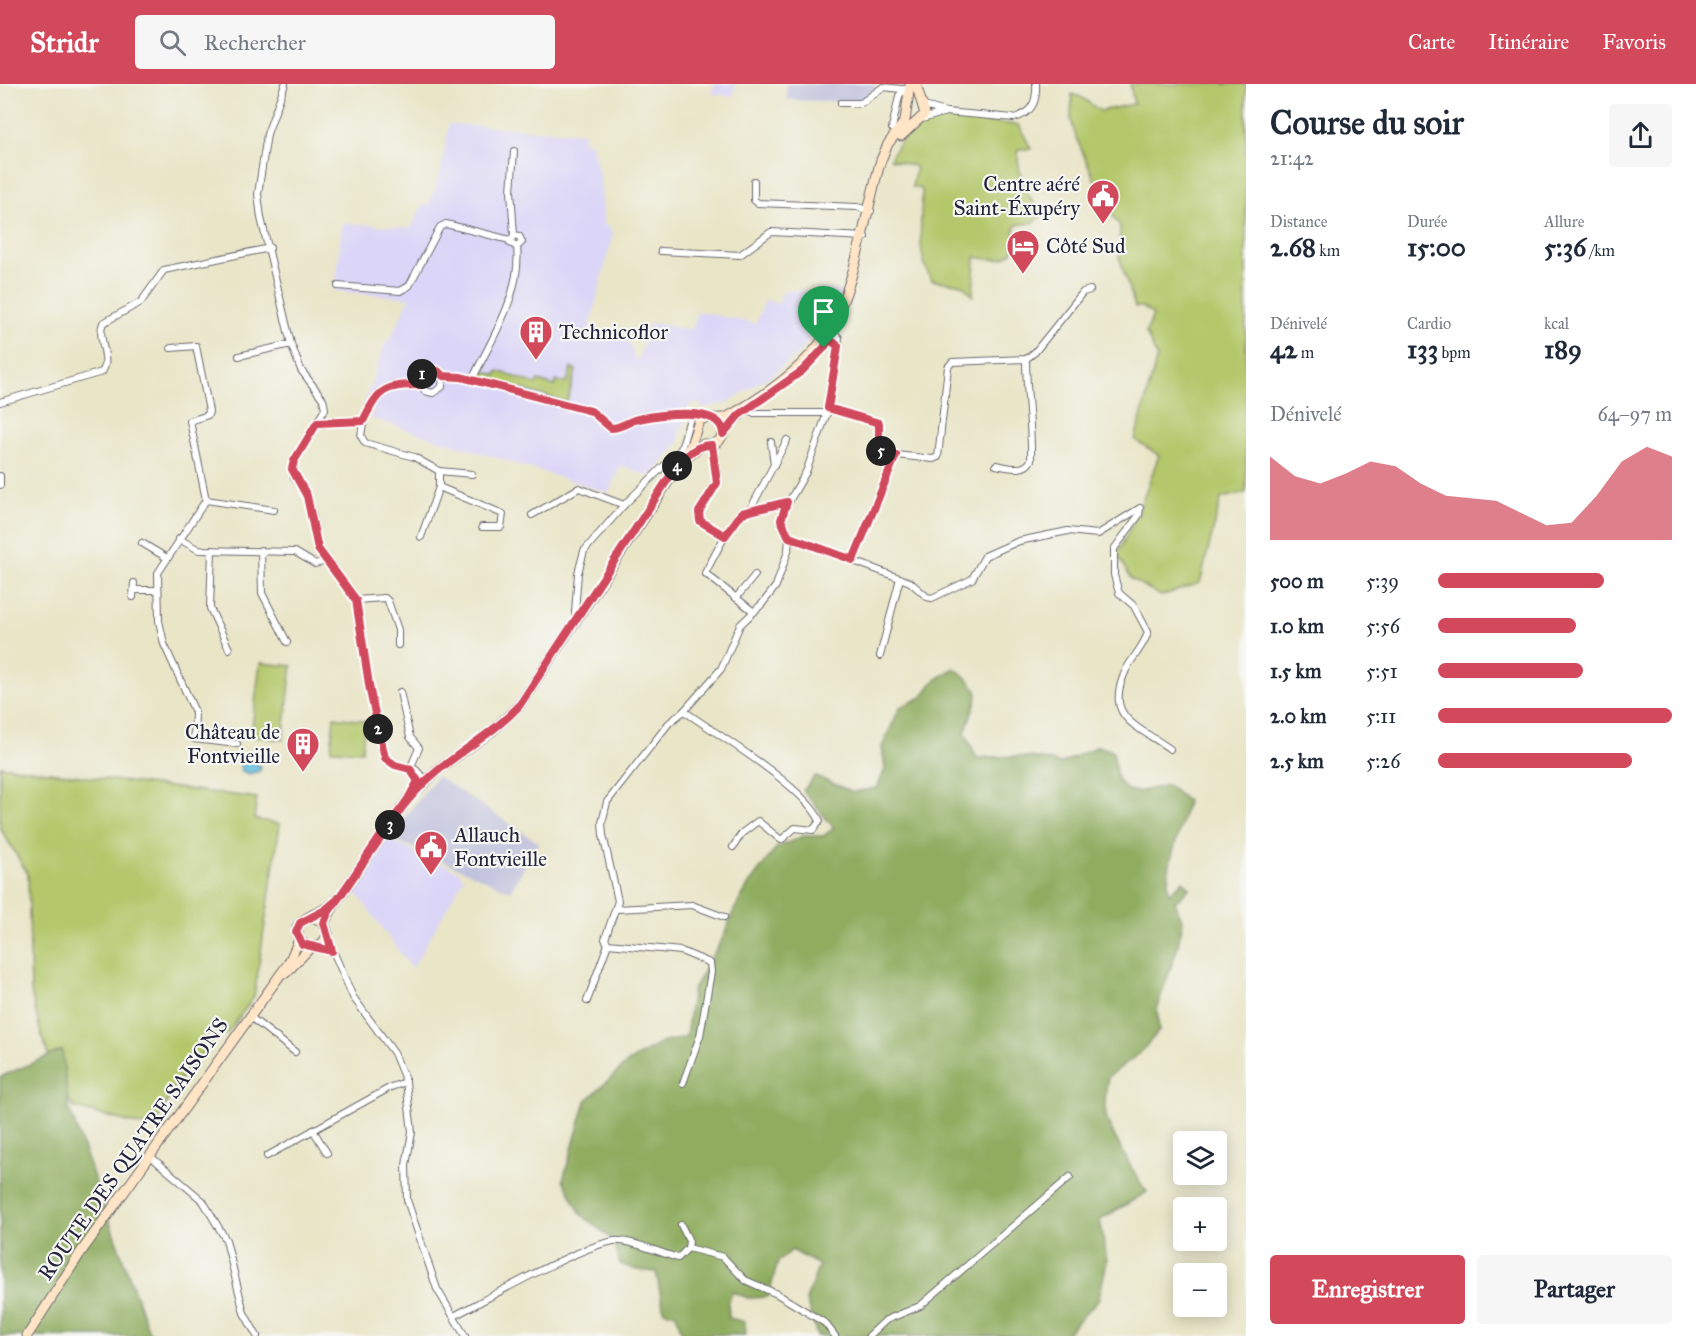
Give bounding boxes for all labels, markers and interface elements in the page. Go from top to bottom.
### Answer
search box [135,15,555,69]
text: Stridr [30,25,99,60]
icon: search [156,26,189,59]
text: Rechercher [204,29,306,56]
text: Carte [1408,29,1455,55]
text: Itinéraire [1488,29,1569,55]
text: Favoris [1602,29,1666,55]
text: Course du soir [1270,103,1464,143]
button: share [1609,104,1672,167]
text: 21:42 [1270,146,1314,170]
place label: Centre aéré Saint-Éxupéry [953,171,1081,221]
public building icon: Centre aéré Saint-Éxupéry [1085,178,1121,225]
text: Distance [1270,212,1327,231]
text: Durée [1407,212,1447,231]
text: Allure [1544,212,1584,231]
hotel icon: Côté Sud [1005,228,1041,275]
text: 2.68 [1270,231,1316,263]
text: 15:00 [1407,231,1466,263]
text: 5:36 [1544,231,1586,263]
place label: Côté Sud [1046,233,1126,259]
text: km [1316,241,1340,260]
text: /km [1586,241,1615,260]
pin [798,286,849,348]
icon: arrive [807,295,840,328]
building icon: Technicoflor [518,314,554,361]
text: Dénivelé [1270,314,1327,333]
text: Cardio [1407,314,1451,333]
text: kcal [1544,314,1569,333]
place label: Technicoflor [559,319,668,345]
text: 42 [1270,333,1297,365]
text: 133 [1407,333,1438,365]
text: 189 [1544,333,1582,365]
text: m [1297,343,1314,362]
text: bpm [1438,343,1471,362]
pin: 1 [407,359,437,389]
text: 1 [419,364,425,383]
text: Dénivelé [1270,402,1342,426]
text: 64–97 m [1598,402,1672,426]
pin: 5 [866,436,896,466]
text: 5 [877,441,885,460]
pin: 4 [662,451,692,481]
text: 4 [673,456,681,475]
text: 500 m [1270,569,1324,593]
text: 5:39 [1366,569,1399,593]
text: 1.0 km [1270,614,1324,638]
text: 5:56 [1366,614,1400,638]
text: 1.5 km [1270,659,1321,683]
text: 5:51 [1366,659,1398,683]
text: 2.0 km [1270,704,1326,728]
text: 5:11 [1366,704,1396,728]
pin: 2 [363,714,393,744]
place label: Château de Fontvieille [185,719,280,769]
text: 2 [374,719,382,738]
building icon: Château de Fontvieille [285,726,321,773]
text: 2.5 km [1270,749,1324,773]
text: 5:26 [1366,749,1400,773]
pin: 3 [375,810,405,840]
text: 3 [387,815,393,834]
place label: Allauch Fontvieille [453,822,547,872]
public building icon: Allauch Fontvieille [413,829,449,876]
street label: ROUTE DES QUATRE SAISONS [32,1013,234,1285]
map controls [1173,1131,1227,1317]
button: layers [1173,1131,1227,1185]
button: + [1173,1197,1227,1251]
button: Enregistrer [1270,1255,1465,1324]
button: Partager [1477,1255,1672,1324]
button: − [1173,1263,1227,1317]

